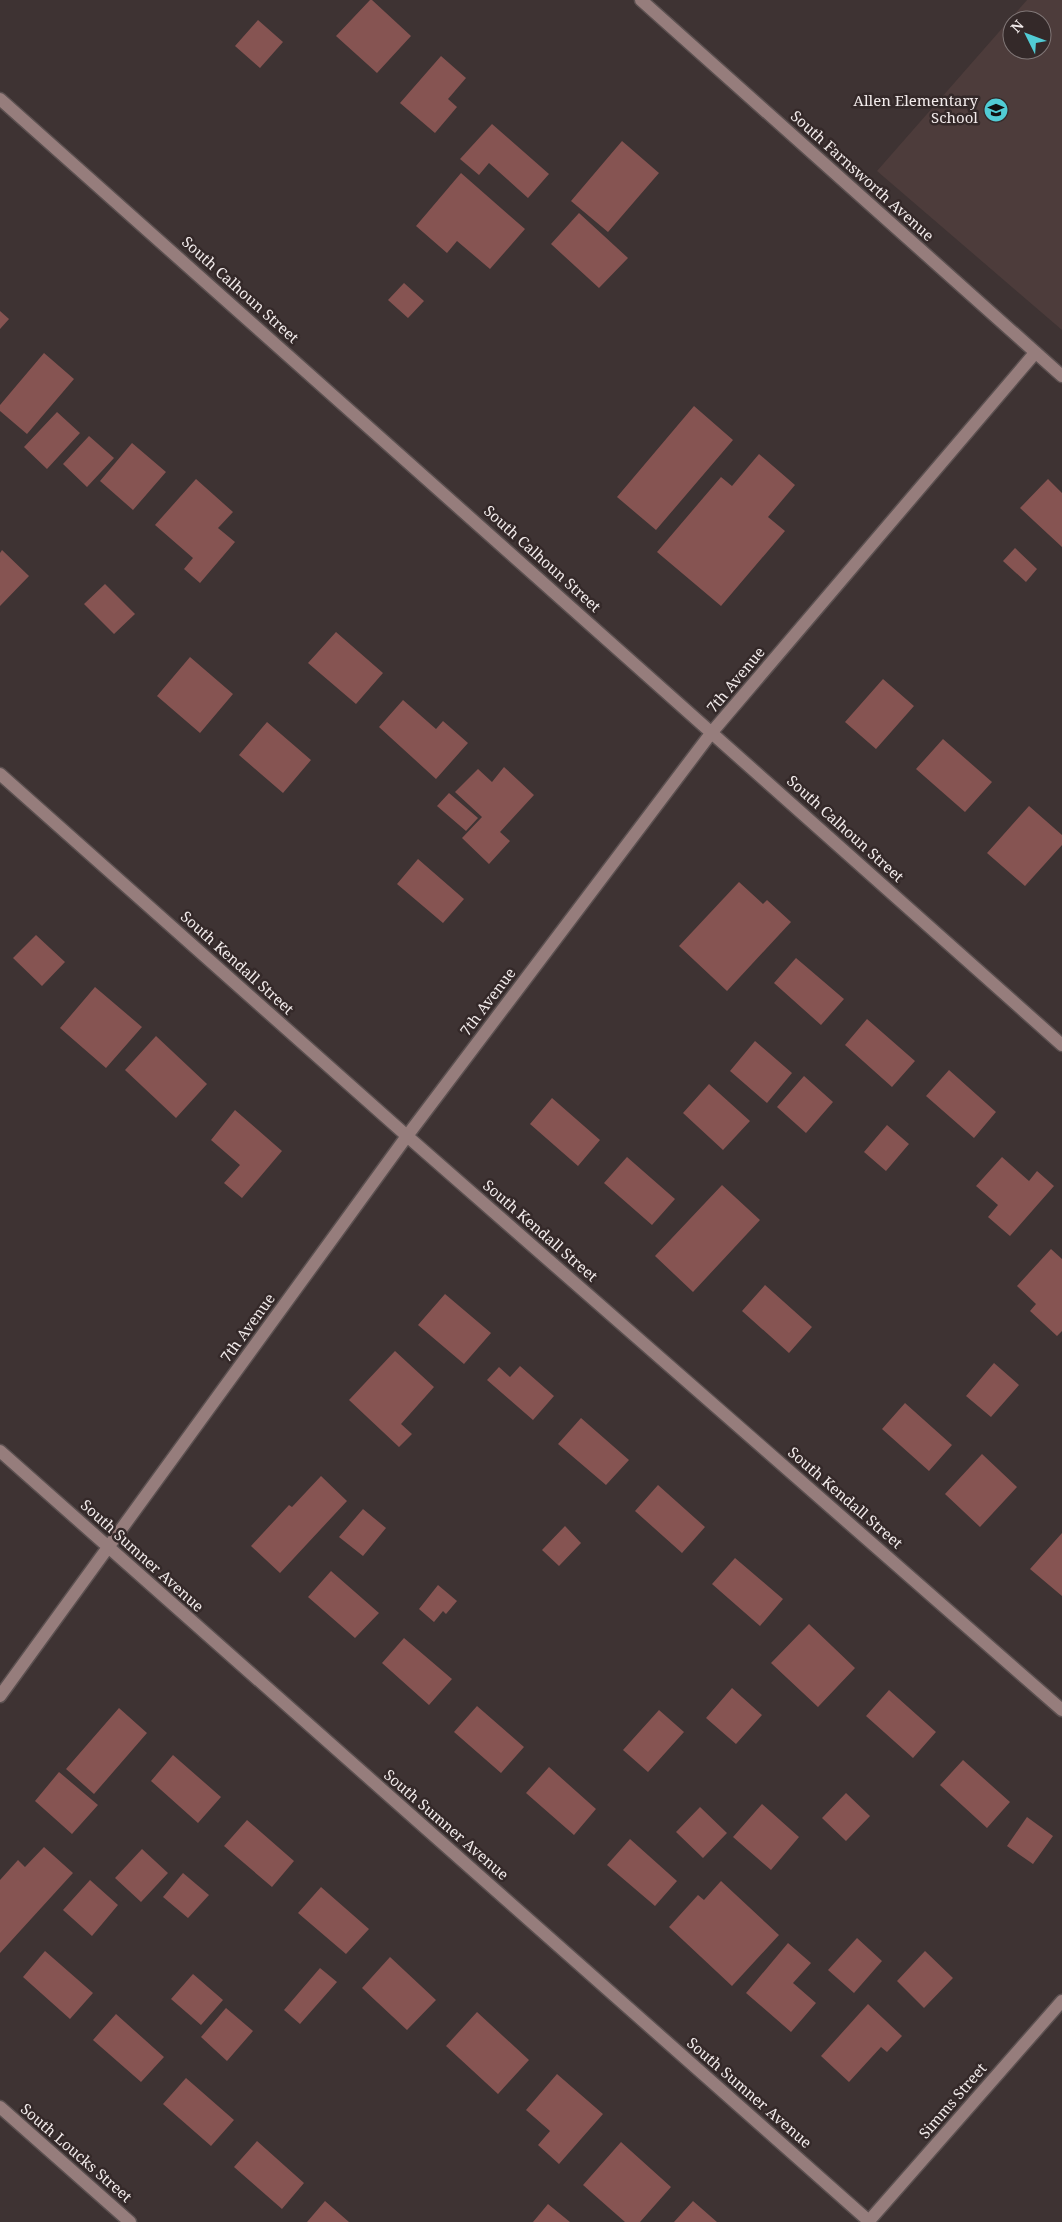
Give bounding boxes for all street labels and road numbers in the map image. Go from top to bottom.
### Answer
street label: South Farnsworth Avenue [787,106,939,245]
street label: South Calhoun Street [178,231,303,347]
street label: South Calhoun Street [480,500,605,616]
street label: 7th Avenue [702,642,769,717]
street label: South Calhoun Street [783,770,908,886]
street label: South Kendall Street [177,906,298,1018]
street label: 7th Avenue [455,963,519,1040]
street label: South Kendall Street [479,1175,602,1286]
street label: 7th Avenue [215,1289,279,1366]
street label: South Kendall Street [784,1442,907,1553]
street label: South Sumner Avenue [77,1495,209,1616]
street label: South Sumner Avenue [380,1764,513,1884]
street label: South Sumner Avenue [683,2032,816,2152]
street label: Simms Street [914,2058,991,2142]
street label: South Loucks Street [17,2098,137,2206]

